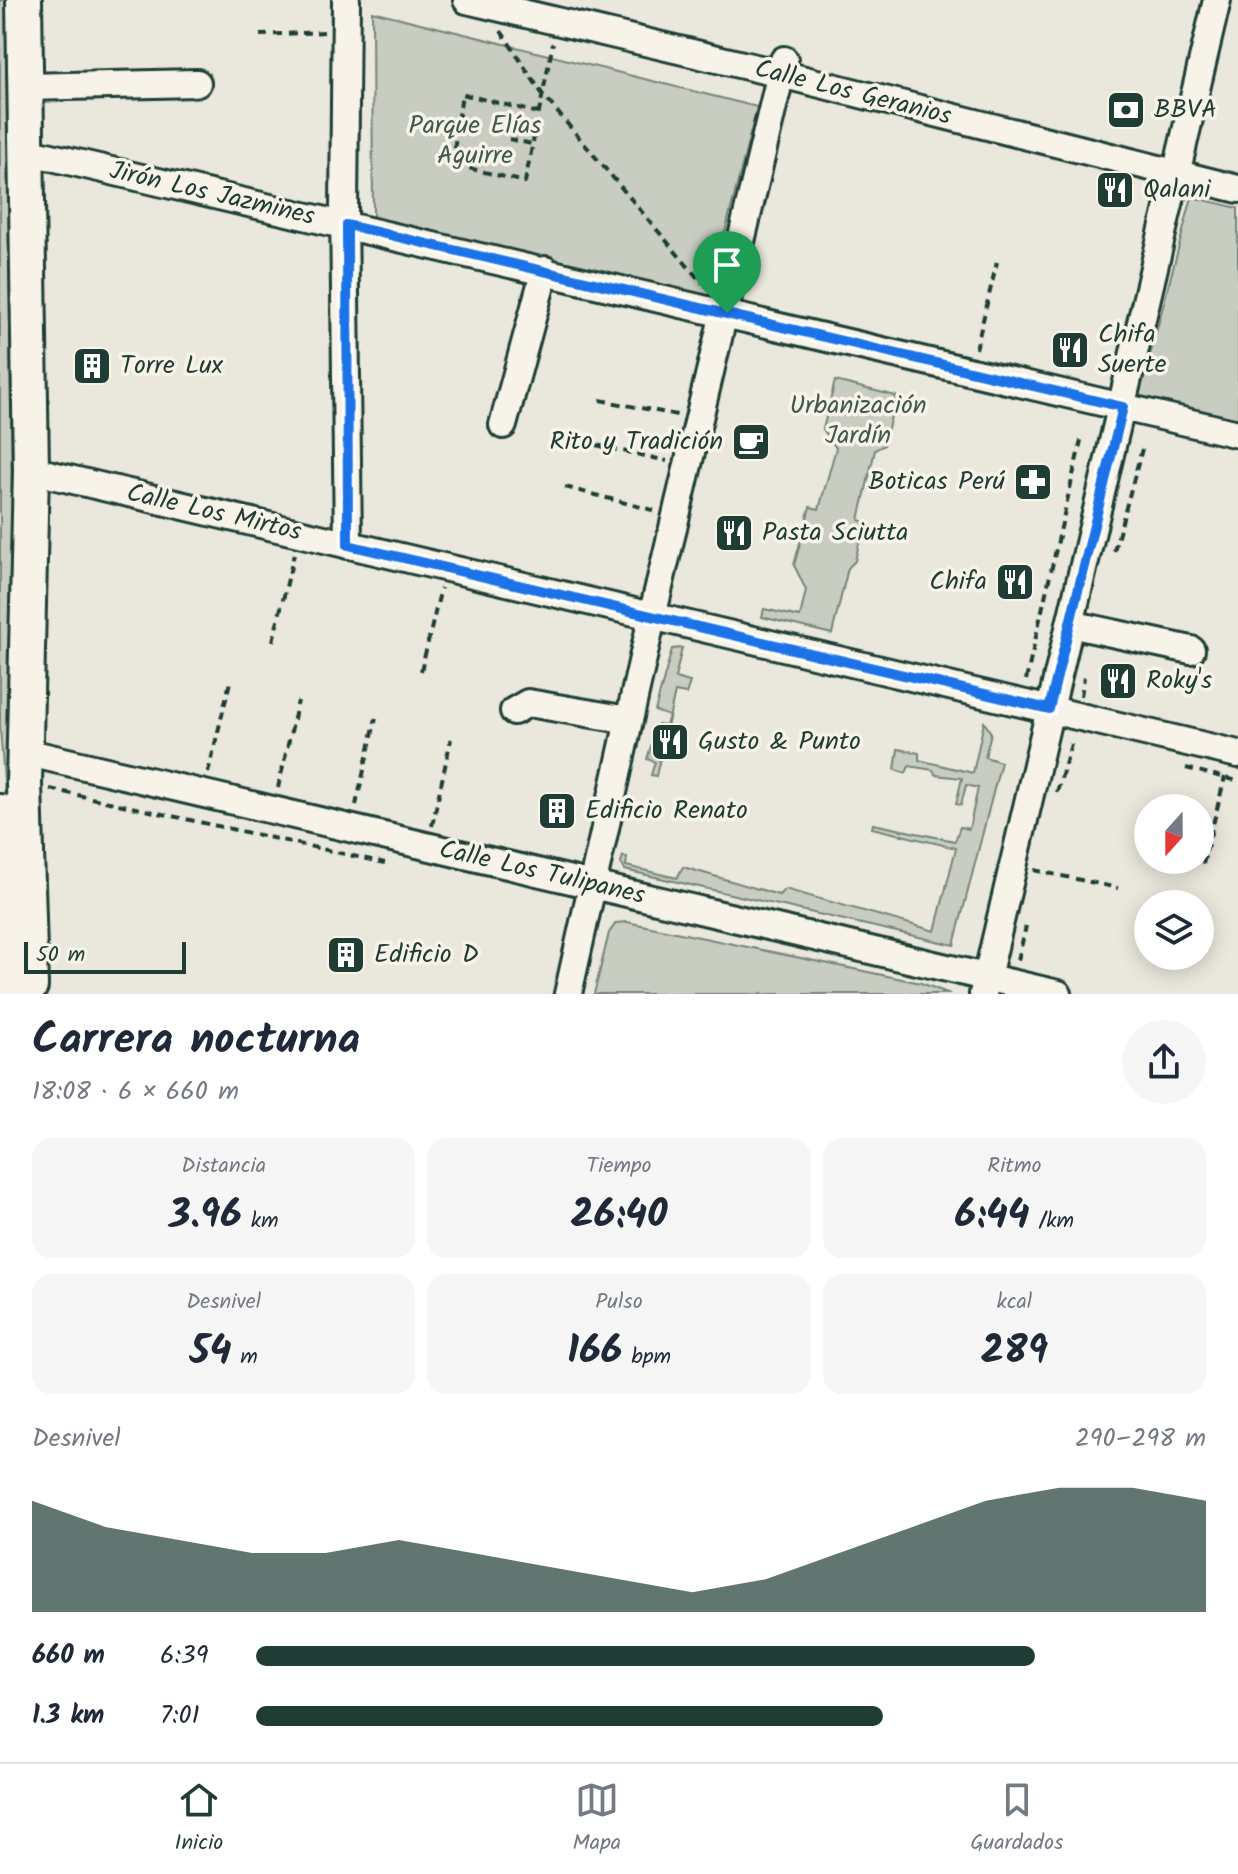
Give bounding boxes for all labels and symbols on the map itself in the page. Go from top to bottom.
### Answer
street label: Calle Los Geranios [750,48,956,138]
bank icon: BBVA [1105,89,1147,131]
place label: BBVA [1154,89,1217,131]
park label: Parque Elías Aguirre [409,105,541,177]
street label: Jirón Los Jazmines [105,150,319,238]
restaurant icon: Qalani [1094,169,1136,211]
place label: Qalani [1143,169,1212,211]
pin [693,231,761,313]
place label: Chifa Suerte [1098,314,1167,386]
restaurant icon: Chifa Suerte [1049,329,1091,371]
building icon: Torre Lux [71,345,113,387]
place label: Torre Lux [120,345,224,387]
park label: Urbanización Jardín [789,385,927,457]
place label: Rito y Tradición [550,421,723,463]
cafe icon: Rito y Tradición [730,421,772,463]
place label: Boticas Perú [868,461,1006,503]
pharmacy icon: Boticas Perú [1012,461,1054,503]
street label: Calle Los Mirtos [122,472,306,554]
restaurant icon: Pasta Sciutta [713,512,755,554]
place label: Pasta Sciutta [762,512,908,554]
place label: Chifa [929,561,987,603]
restaurant icon: Chifa [994,561,1036,603]
restaurant icon: Roky's [1097,660,1139,702]
place label: Roky's [1146,660,1212,702]
restaurant icon: Gusto & Punto [649,721,691,763]
place label: Gusto & Punto [698,721,861,763]
building icon: Edificio Renato [536,790,578,832]
place label: Edificio Renato [585,790,748,832]
north arrow [1134,794,1214,874]
street label: Calle Los Tulipanes [435,829,649,917]
building icon: Edificio D [325,934,367,976]
place label: Edificio D [374,934,479,976]
scale bar [24,938,186,974]

